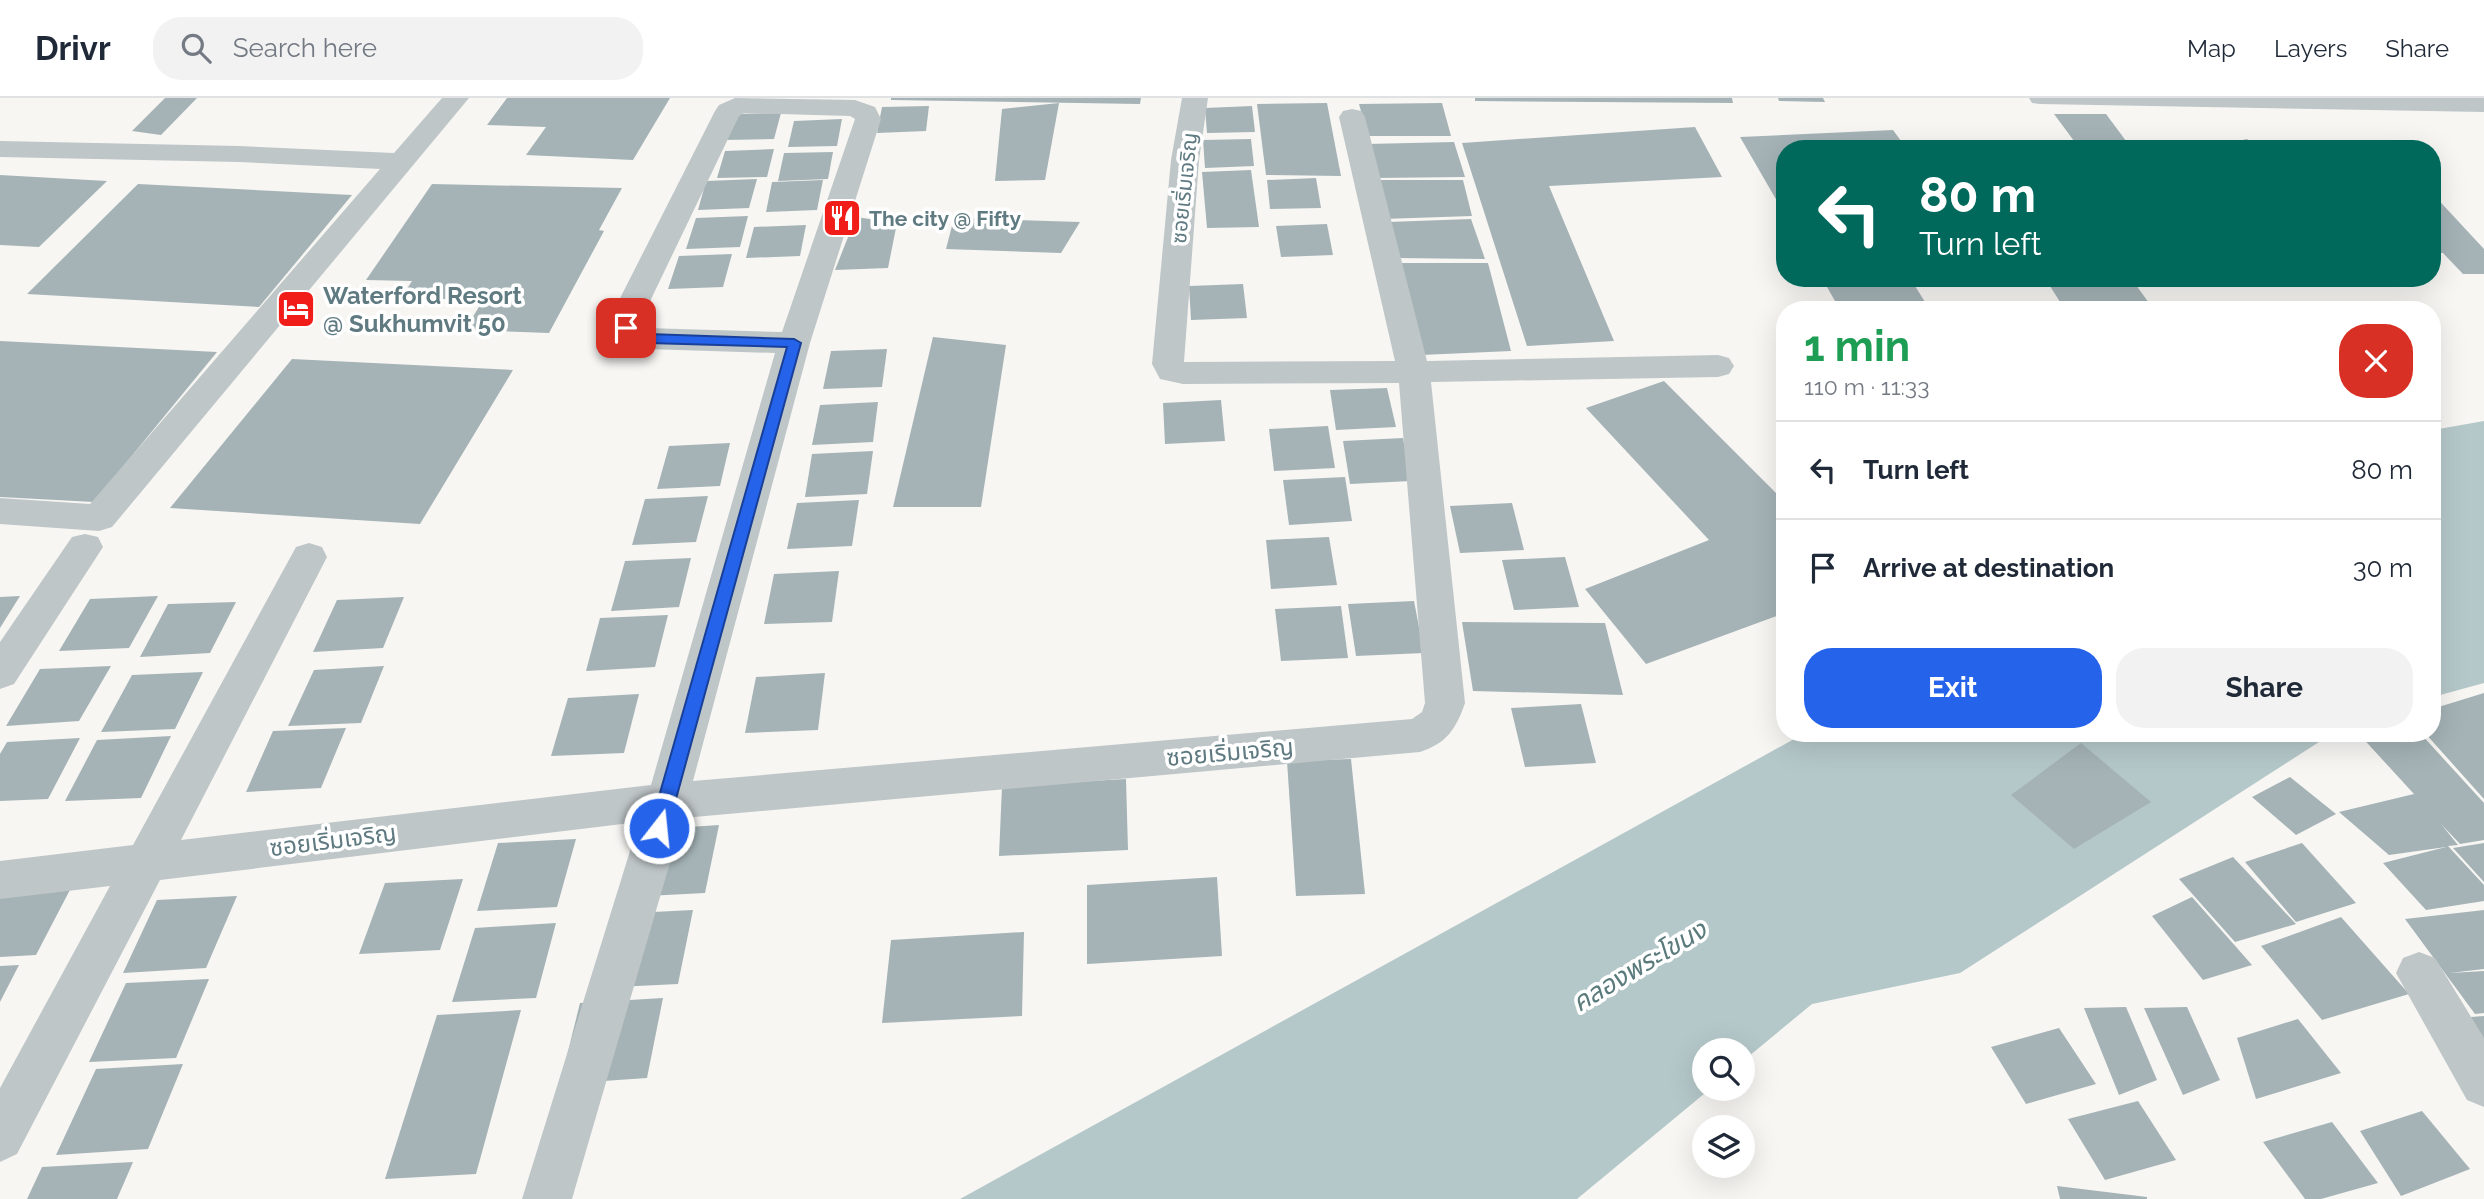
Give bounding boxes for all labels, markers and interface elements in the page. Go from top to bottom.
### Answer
search box [153,17,643,80]
text: Drivr [35,29,111,68]
icon: search [177,29,215,67]
text: Search here [233,33,377,63]
text: Map [2187,34,2236,63]
text: Layers [2274,34,2347,63]
text: Share [2385,34,2449,63]
street label: ซอยเริ่มเจริญ [1165,131,1202,245]
text: 80 m [1919,166,2036,223]
icon: left [1804,168,1895,259]
restaurant icon: The city @ Fifty [821,197,863,239]
place label: The city @ Fifty [869,206,1022,231]
text: Turn left [1919,225,2041,262]
place label: Waterford Resort @ Sukhumvit 50 [323,281,522,338]
hotel icon: Waterford Resort @ Sukhumvit 50 [275,288,317,330]
pin [596,298,656,358]
icon: arrive [607,309,645,347]
text: 1 min [1804,322,1910,371]
button: close [2339,324,2413,398]
text: 110 m · 11:33 [1804,373,1929,400]
icon: left [1804,451,1842,489]
text: Turn left [1863,455,1969,485]
text: 80 m [2351,455,2413,485]
icon: arrive [1804,549,1842,587]
text: Arrive at destination [1863,553,2114,583]
text: 30 m [2353,553,2413,583]
button: Exit [1804,648,2102,728]
button: Share [2116,648,2413,728]
street label: ซอยเริ่มเจริญ [1165,731,1295,772]
position arrow [622,791,696,865]
street label: ซอยเริ่มเจริญ [268,817,398,862]
water label: คลองพระโขนง [1567,914,1712,1018]
map controls [1692,1038,1755,1178]
button: search [1692,1038,1755,1101]
button: layers [1692,1115,1755,1178]

